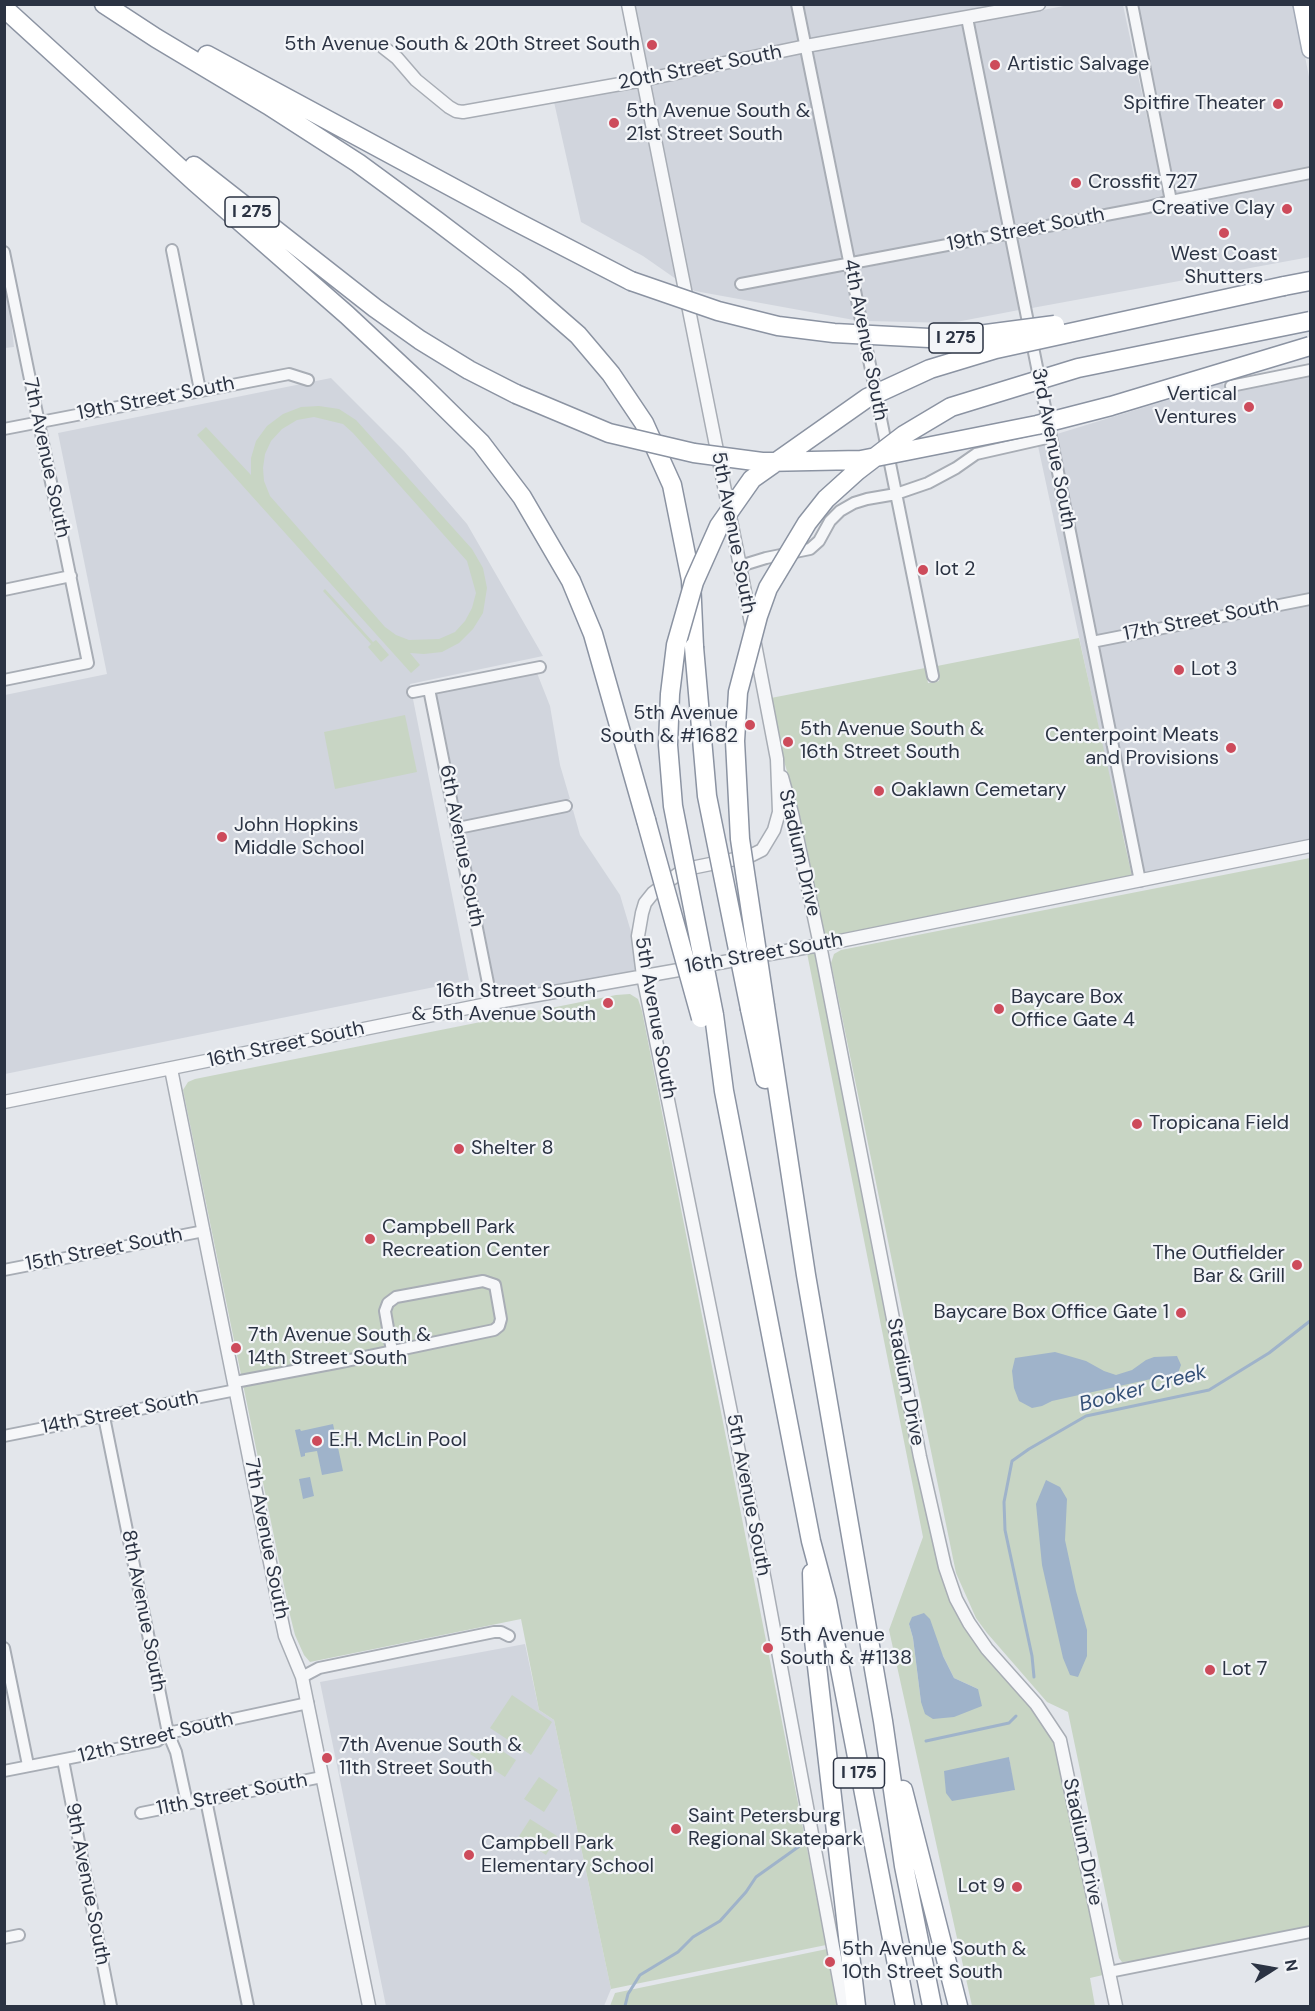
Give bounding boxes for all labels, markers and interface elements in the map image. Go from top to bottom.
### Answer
place label: 5th Avenue South & 20th Street South [284,33,640,57]
marker: 5th Avenue South & 20th Street South [645,38,659,52]
street label: 20th Street South [616,40,784,96]
place label: Artistic Salvage [1007,53,1149,77]
marker: Artistic Salvage [988,58,1002,72]
place label: Spitfire Theater [1123,92,1266,116]
marker: Spitfire Theater [1271,97,1285,111]
place label: 5th Avenue South & 21st Street South [626,100,810,147]
marker: 5th Avenue South & 21st Street South [607,116,621,130]
place label: Crossfit 727 [1088,171,1198,195]
marker: Crossfit 727 [1069,176,1083,190]
road number: I 275 [225,197,279,227]
place label: Creative Clay [1152,197,1275,221]
marker: Creative Clay [1280,202,1294,216]
street label: 19th Street South [945,203,1107,257]
marker: West Coast Shutters [1217,226,1231,240]
place label: West Coast Shutters [1171,243,1277,290]
street label: 4th Avenue South [838,257,892,423]
road number: I 275 [929,323,983,353]
street label: 3rd Avenue South [1026,366,1080,532]
street label: 19th Street South [75,372,237,426]
street label: 7th Avenue South [17,376,75,540]
place label: Vertical Ventures [1154,383,1237,430]
marker: Vertical Ventures [1242,400,1256,414]
street label: 5th Avenue South [706,450,760,616]
place label: lot 2 [935,558,976,582]
marker: lot 2 [916,563,930,577]
street label: 17th Street South [1121,593,1281,647]
place label: Lot 3 [1191,658,1238,682]
marker: Lot 3 [1172,663,1186,677]
place label: 5th Avenue South & #1682 [600,702,738,749]
marker: 5th Avenue South & #1682 [743,718,757,732]
place label: 5th Avenue South & 16th Street South [800,718,984,765]
place label: Centerpoint Meats and Provisions [1045,724,1219,771]
marker: 5th Avenue South & 16th Street South [781,735,795,749]
marker: Centerpoint Meats and Provisions [1224,741,1238,755]
street label: 6th Avenue South [434,763,488,929]
place label: Oaklawn Cemetary [891,779,1066,803]
marker: Oaklawn Cemetary [872,784,886,798]
street label: Stadium Drive [773,787,825,919]
place label: John Hopkins Middle School [234,814,365,861]
marker: John Hopkins Middle School [215,830,229,844]
street label: 16th Street South [683,928,845,980]
street label: 5th Avenue South [629,935,681,1101]
place label: 16th Street South & 5th Avenue South [412,980,596,1027]
place label: Baycare Box Office Gate 4 [1011,986,1135,1033]
marker: 16th Street South & 5th Avenue South [601,996,615,1010]
marker: Baycare Box Office Gate 4 [992,1002,1006,1016]
street label: 16th Street South [205,1017,367,1073]
place label: Tropicana Field [1149,1112,1289,1136]
marker: Tropicana Field [1130,1117,1144,1131]
place label: Shelter 8 [471,1137,554,1161]
marker: Shelter 8 [452,1142,466,1156]
place label: Campbell Park Recreation Center [382,1216,550,1263]
street label: 15th Street South [23,1223,185,1277]
marker: Campbell Park Recreation Center [363,1232,377,1246]
place label: The Outfielder Bar & Grill [1152,1242,1285,1289]
marker: The Outfielder Bar & Grill [1290,1258,1304,1272]
place label: Baycare Box Office Gate 1 [934,1301,1169,1325]
marker: Baycare Box Office Gate 1 [1174,1306,1188,1320]
street label: Stadium Drive [881,1316,929,1448]
place label: 7th Avenue South & 14th Street South [248,1324,431,1371]
marker: 7th Avenue South & 14th Street South [229,1341,243,1355]
water label: Booker Creek [1076,1360,1210,1418]
street label: 14th Street South [40,1386,200,1440]
street label: 5th Avenue South [721,1412,775,1578]
place label: E.H. McLin Pool [329,1429,467,1453]
marker: E.H. McLin Pool [310,1434,324,1448]
street label: 7th Avenue South [239,1457,293,1621]
street label: 8th Avenue South [116,1528,170,1694]
place label: 5th Avenue South & #1138 [780,1624,912,1671]
marker: 5th Avenue South & #1138 [761,1641,775,1655]
place label: Lot 7 [1222,1658,1267,1682]
marker: Lot 7 [1203,1663,1217,1677]
street label: 12th Street South [76,1707,236,1769]
place label: 7th Avenue South & 11th Street South [339,1734,522,1781]
marker: 7th Avenue South & 11th Street South [320,1751,334,1765]
road number: I 175 [834,1758,884,1788]
street label: 11th Street South [154,1769,310,1821]
street label: Stadium Drive [1057,1776,1107,1908]
street label: 9th Avenue South [60,1801,114,1967]
place label: Saint Petersburg Regional Skatepark [688,1805,863,1852]
marker: Saint Petersburg Regional Skatepark [669,1822,683,1836]
place label: Campbell Park Elementary School [481,1832,654,1879]
marker: Campbell Park Elementary School [462,1848,476,1862]
place label: Lot 9 [958,1875,1005,1899]
marker: Lot 9 [1010,1880,1024,1894]
place label: 5th Avenue South & 10th Street South [842,1938,1026,1985]
north arrow [1243,1939,1303,1999]
marker: 5th Avenue South & 10th Street South [823,1955,837,1969]
text: N [1280,1958,1303,1973]

